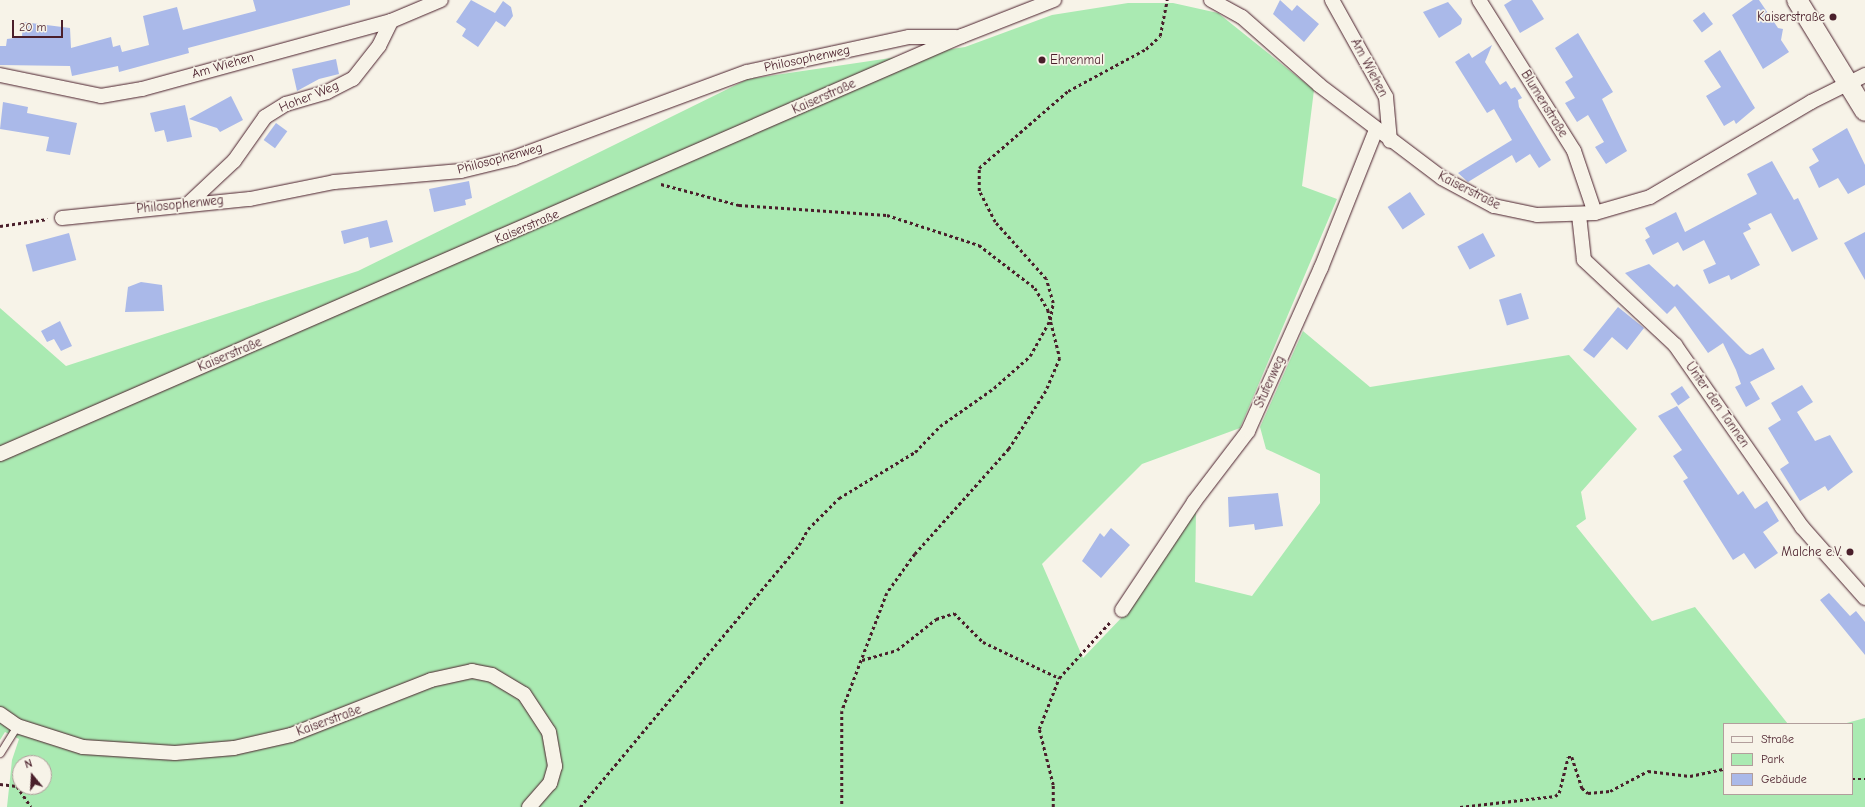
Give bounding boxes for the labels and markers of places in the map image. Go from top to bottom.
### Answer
place label: Kaiserstraße [1757,9,1825,25]
marker: Kaiserstraße [1828,12,1838,22]
place label: Ehrenmal [1050,52,1104,68]
marker: Ehrenmal [1037,55,1047,65]
place label: Malche e.V. [1781,544,1842,560]
marker: Malche e.V. [1845,547,1855,557]

